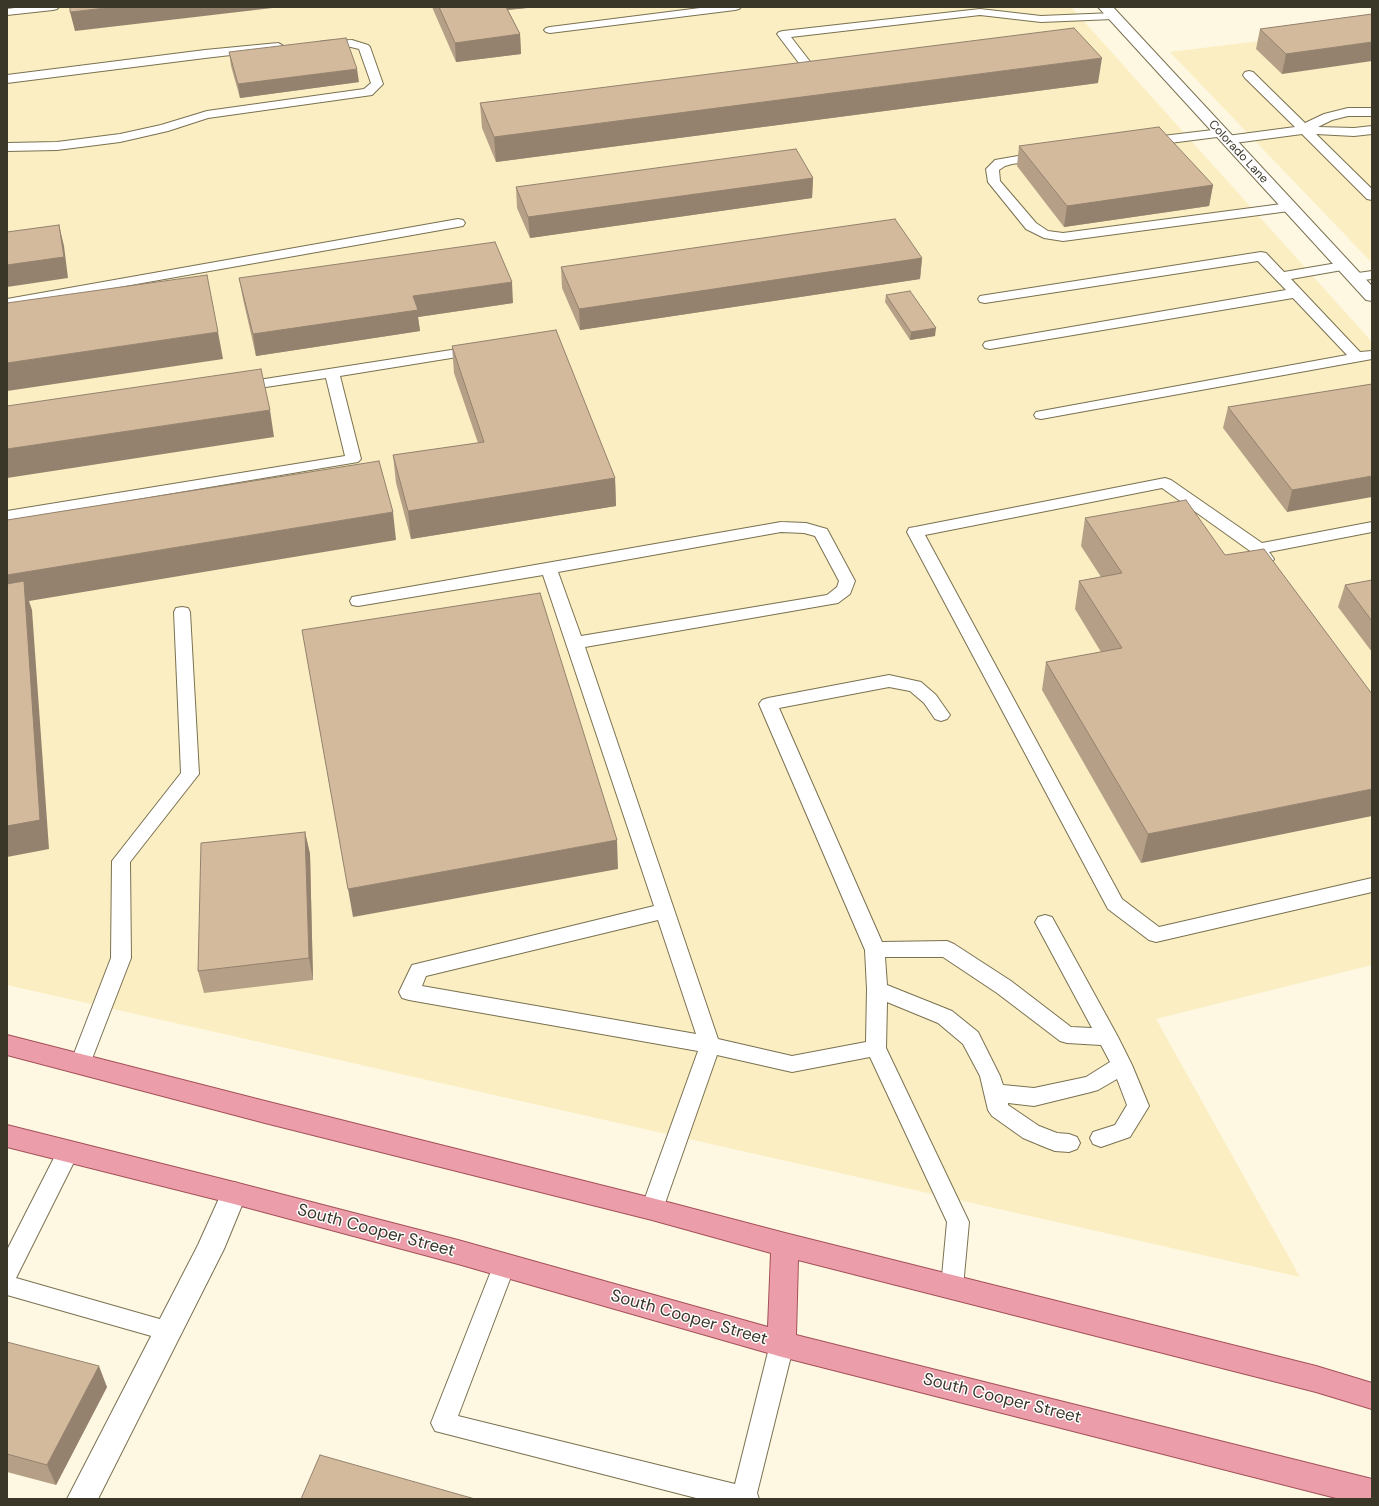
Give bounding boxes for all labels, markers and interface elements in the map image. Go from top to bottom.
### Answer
street label: Colorado Lane [1205,118,1271,186]
street label: South Cooper Street [295,1200,457,1262]
street label: South Cooper Street [608,1286,770,1350]
street label: South Cooper Street [921,1369,1083,1429]

